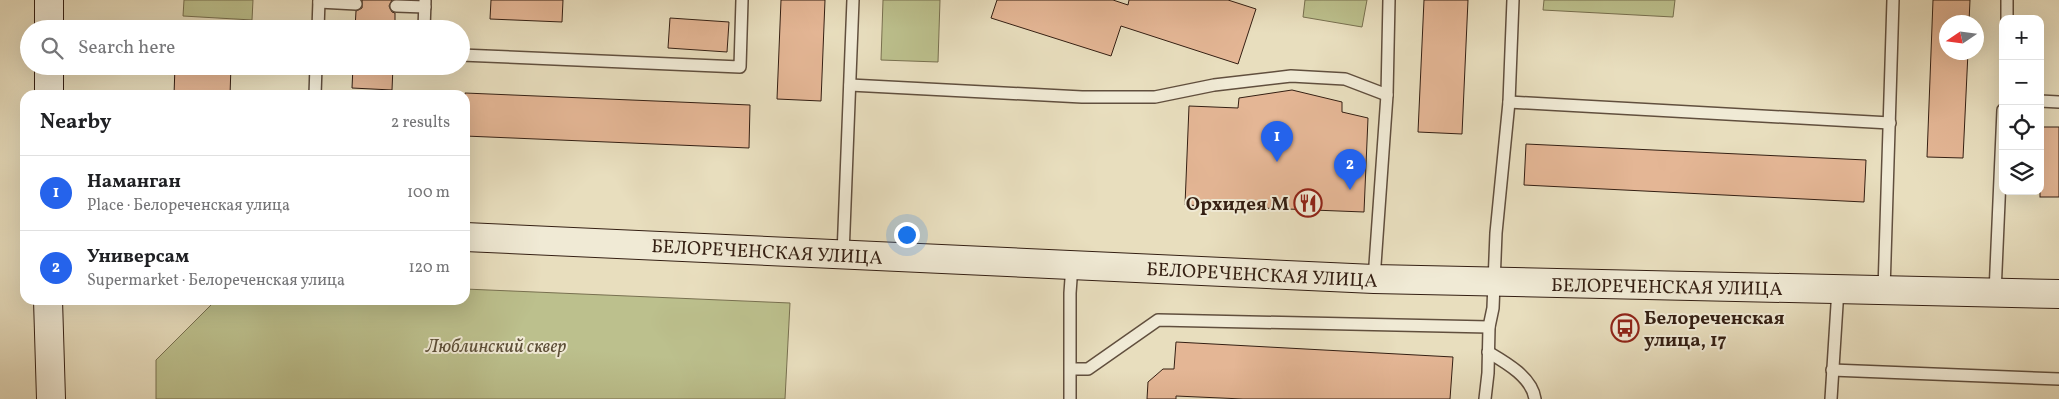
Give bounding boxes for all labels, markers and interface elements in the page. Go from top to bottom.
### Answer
north arrow [1939,15,1984,60]
map controls [1999,15,2044,195]
button: + [1999,15,2044,60]
search box [20,20,470,75]
icon: search [38,34,66,62]
text: Search here [78,35,175,61]
button: − [1999,60,2044,105]
button: locate [1999,105,2044,150]
text: Nearby [40,108,111,137]
text: 2 results [391,112,450,134]
pin: 1 [1261,121,1293,162]
pin: 2 [1334,149,1366,190]
button: layers [1999,150,2044,195]
text: Наманган [87,169,181,195]
text: 1 [53,182,59,204]
text: 100 m [407,182,450,204]
restaurant icon: Орхидея М [1293,188,1323,218]
place label: Орхидея М [1186,192,1289,218]
text: Place · Белореченская улица [87,195,290,217]
your location [894,222,920,248]
street label: БЕЛОРЕЧЕНСКАЯ УЛИЦА [650,234,883,272]
text: Универсам [87,244,189,270]
text: 2 [52,257,60,279]
text: 120 m [408,257,450,279]
street label: БЕЛОРЕЧЕНСКАЯ УЛИЦА [1145,257,1378,295]
text: Supermarket · Белореченская улица [87,270,345,292]
street label: БЕЛОРЕЧЕНСКАЯ УЛИЦА [1551,273,1783,303]
place label: Белореченская улица, 17 [1644,306,1785,354]
bus stop icon: Белореченская улица, 17 [1610,313,1640,343]
park label: Люблинский сквер [425,334,566,360]

